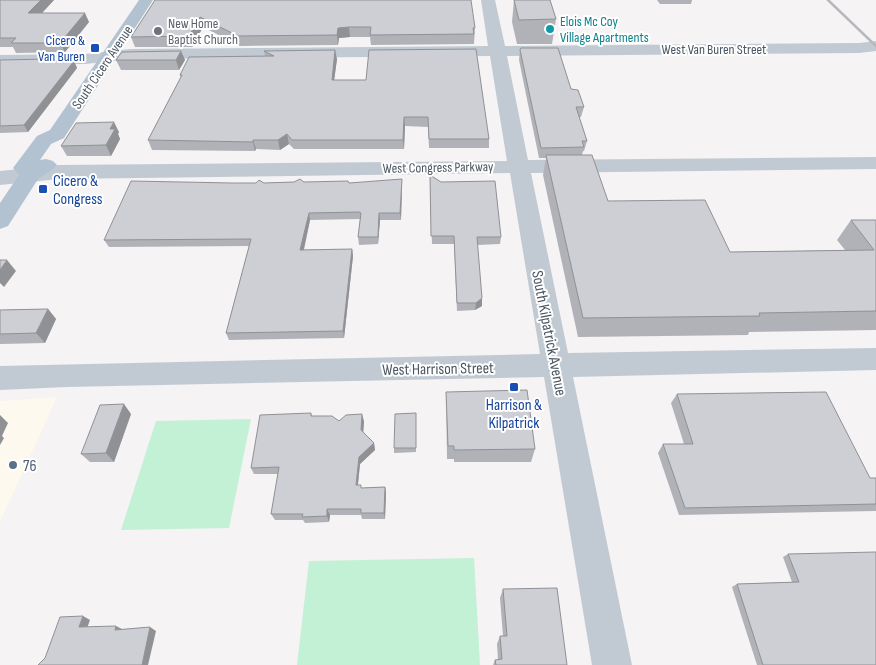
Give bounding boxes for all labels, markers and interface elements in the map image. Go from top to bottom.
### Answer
place label: Elois Mc Coy Village Apartments [560,13,649,46]
place label: New Home Baptist Church [168,15,238,48]
street label: South Cicero Avenue [68,22,137,112]
marker: Elois Mc Coy Village Apartments [544,23,556,35]
marker: New Home Baptist Church [152,25,164,37]
place label: Cicero & Van Buren [38,32,85,65]
street label: West Van Buren Street [662,41,766,58]
marker: Cicero & Van Buren [89,42,101,54]
street label: West Congress Parkway [383,158,494,177]
place label: Cicero & Congress [53,172,103,209]
marker: Cicero & Congress [37,183,49,195]
street label: South Kilpatrick Avenue [527,269,570,397]
street label: West Harrison Street [382,359,494,380]
marker: Harrison & Kilpatrick [508,381,520,393]
place label: Harrison & Kilpatrick [486,396,542,433]
place label: 76 [23,457,36,476]
marker: 76 [7,459,19,471]

